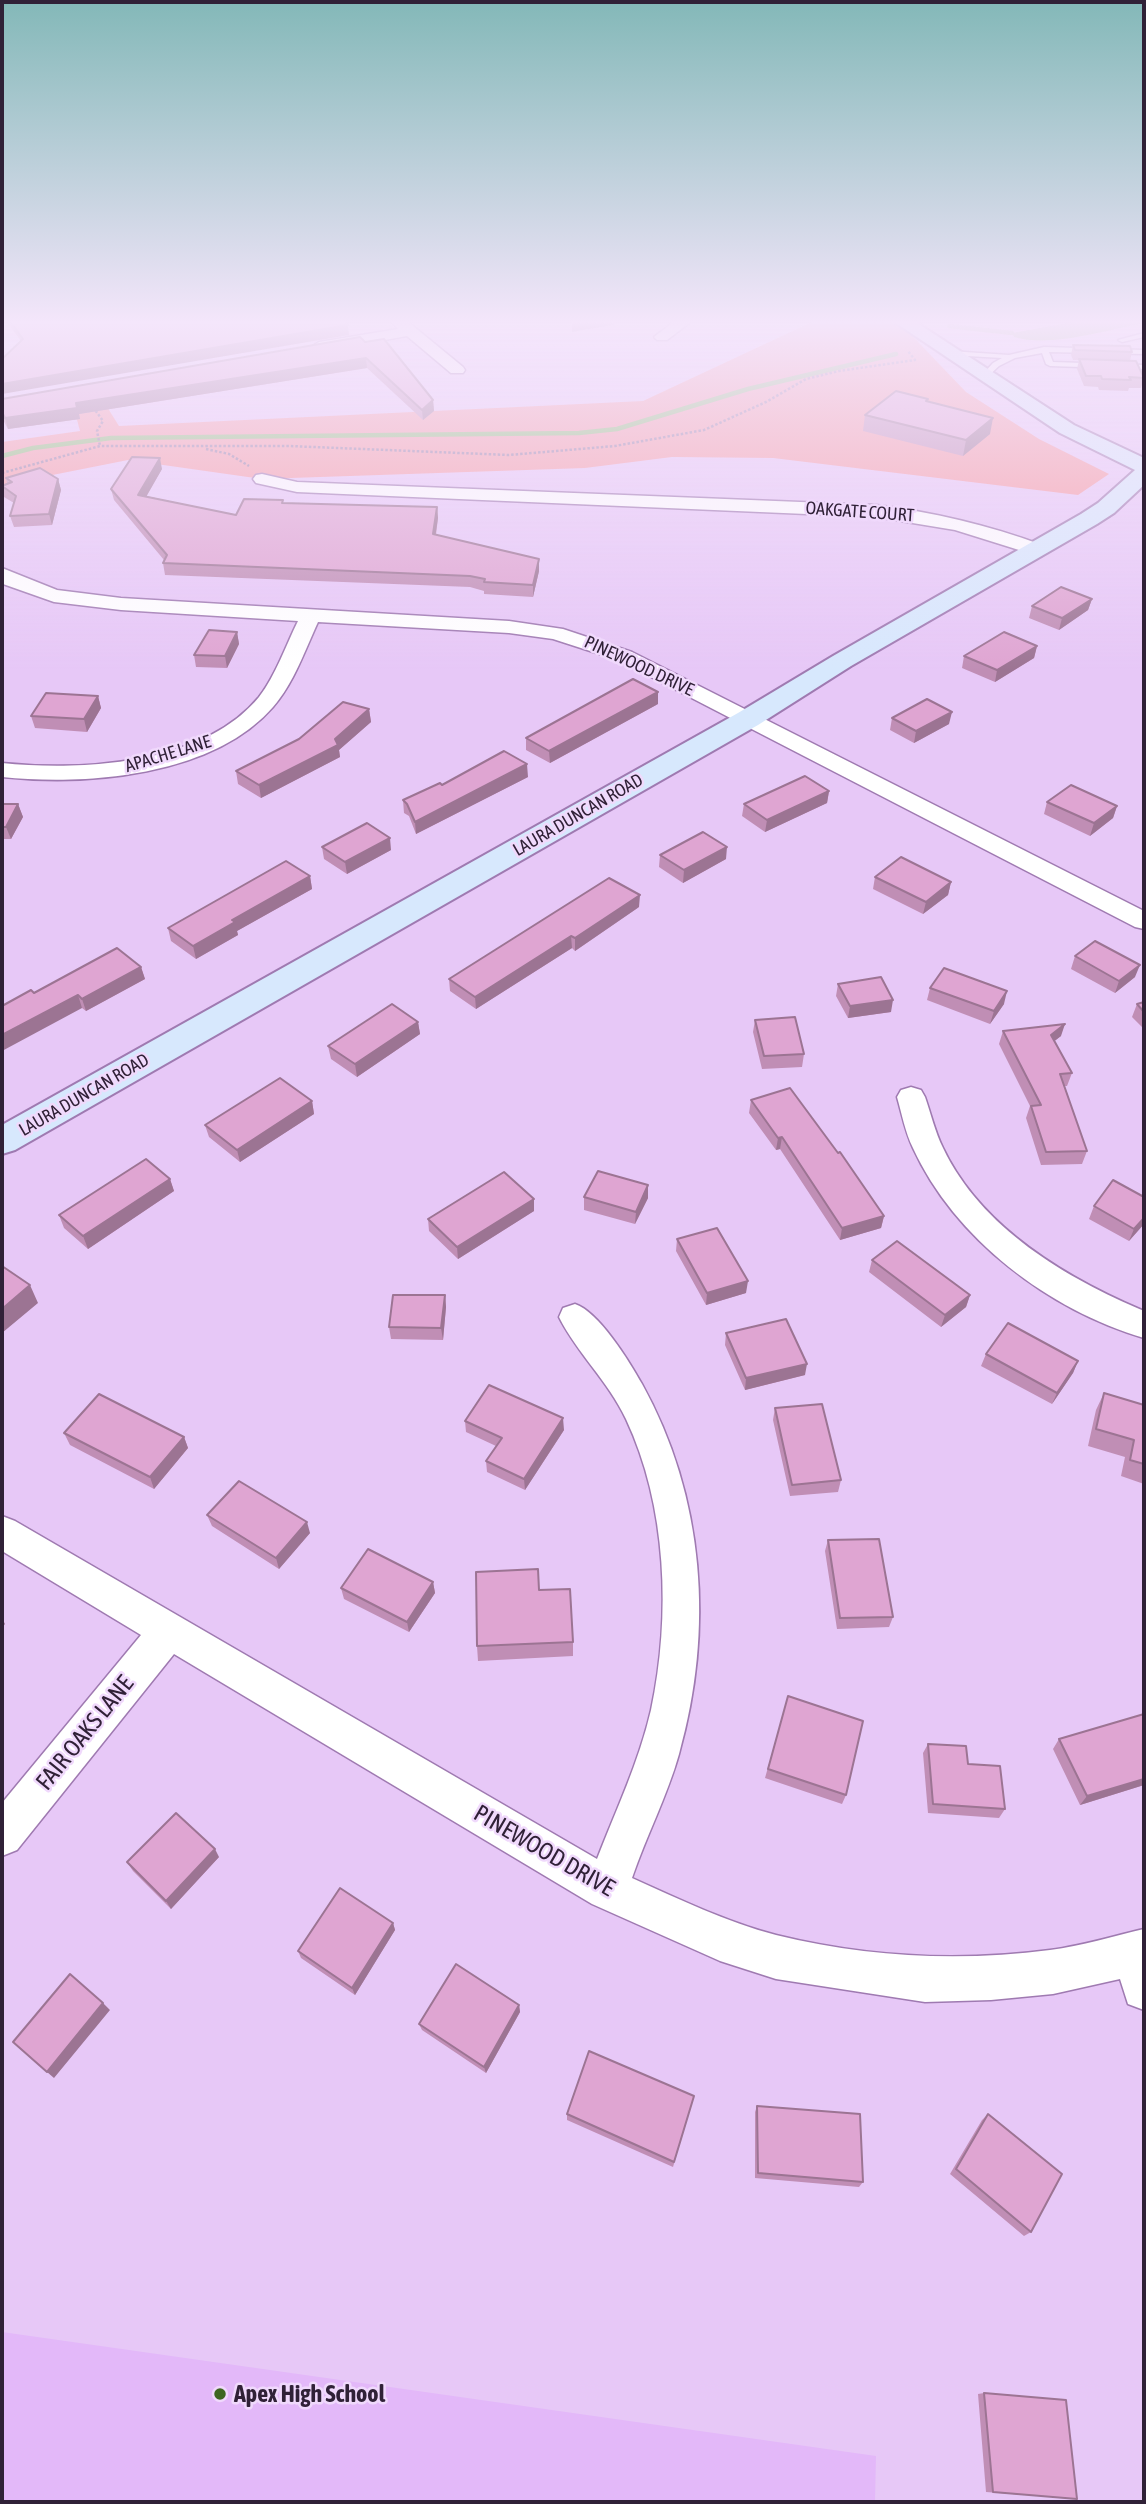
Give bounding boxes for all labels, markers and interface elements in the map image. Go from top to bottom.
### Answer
street label: OAKGATE COURT [805,497,915,527]
street label: PINEWOOD DRIVE [581,631,697,701]
street label: APACHE LANE [123,731,213,777]
street label: LAURA DUNCAN ROAD [509,769,647,861]
street label: LAURA DUNCAN ROAD [15,1049,153,1141]
street label: FAIR OAKS LANE [30,1670,140,1796]
street label: PINEWOOD DRIVE [469,1799,619,1903]
place label: Apex High School [234,2380,385,2408]
marker: Apex High School [212,2386,228,2402]

